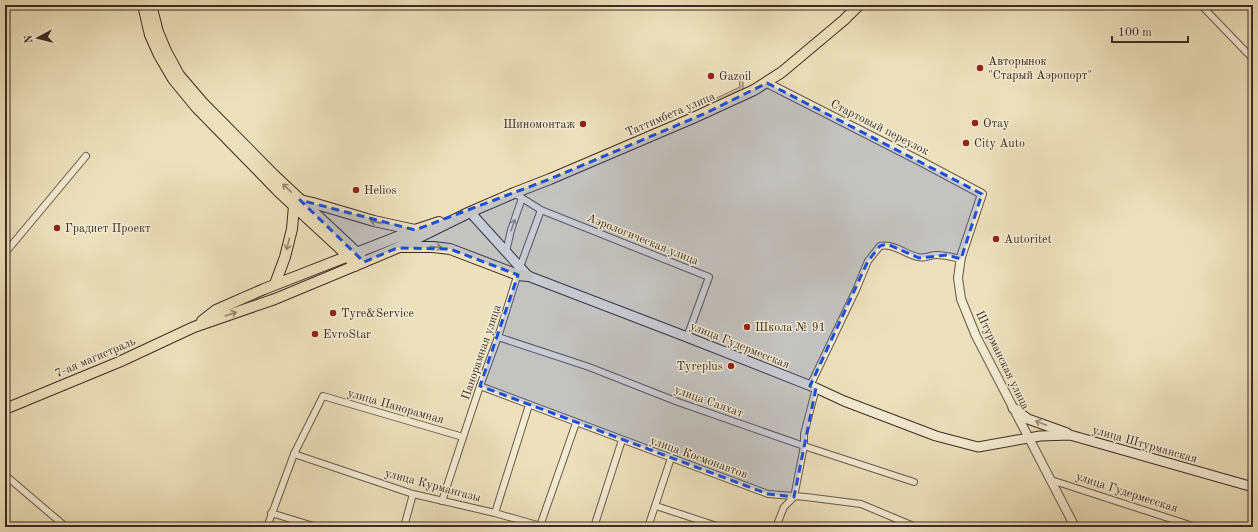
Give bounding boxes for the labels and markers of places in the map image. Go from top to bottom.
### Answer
place label: Авторынок "Старый Аэропорт" [988,56,1092,82]
marker: Авторынок "Старый Аэропорт" [975,63,985,73]
marker: Gazoil [706,71,716,81]
place label: Gazoil [719,71,751,83]
marker: Отау [970,118,980,128]
place label: Отау [983,118,1010,130]
place label: Шиномонтаж [503,119,575,131]
marker: Шиномонтаж [578,119,588,129]
marker: City Auto [961,138,971,148]
place label: City Auto [974,138,1025,150]
marker: Helios [351,185,361,195]
place label: Helios [364,185,397,197]
marker: Градиет Проект [52,223,62,233]
place label: Градиет Проект [65,223,151,235]
marker: Autoritet [991,234,1001,244]
place label: Autoritet [1004,234,1052,246]
marker: Tyre&Service [328,308,338,318]
place label: Tyre&Service [341,308,415,320]
marker: Школа № 91 [742,322,752,332]
place label: Школа № 91 [755,322,826,334]
marker: EvroStar [310,329,320,339]
place label: EvroStar [323,329,371,341]
place label: Tyreplus [677,361,723,373]
marker: Tyreplus [726,361,736,371]

